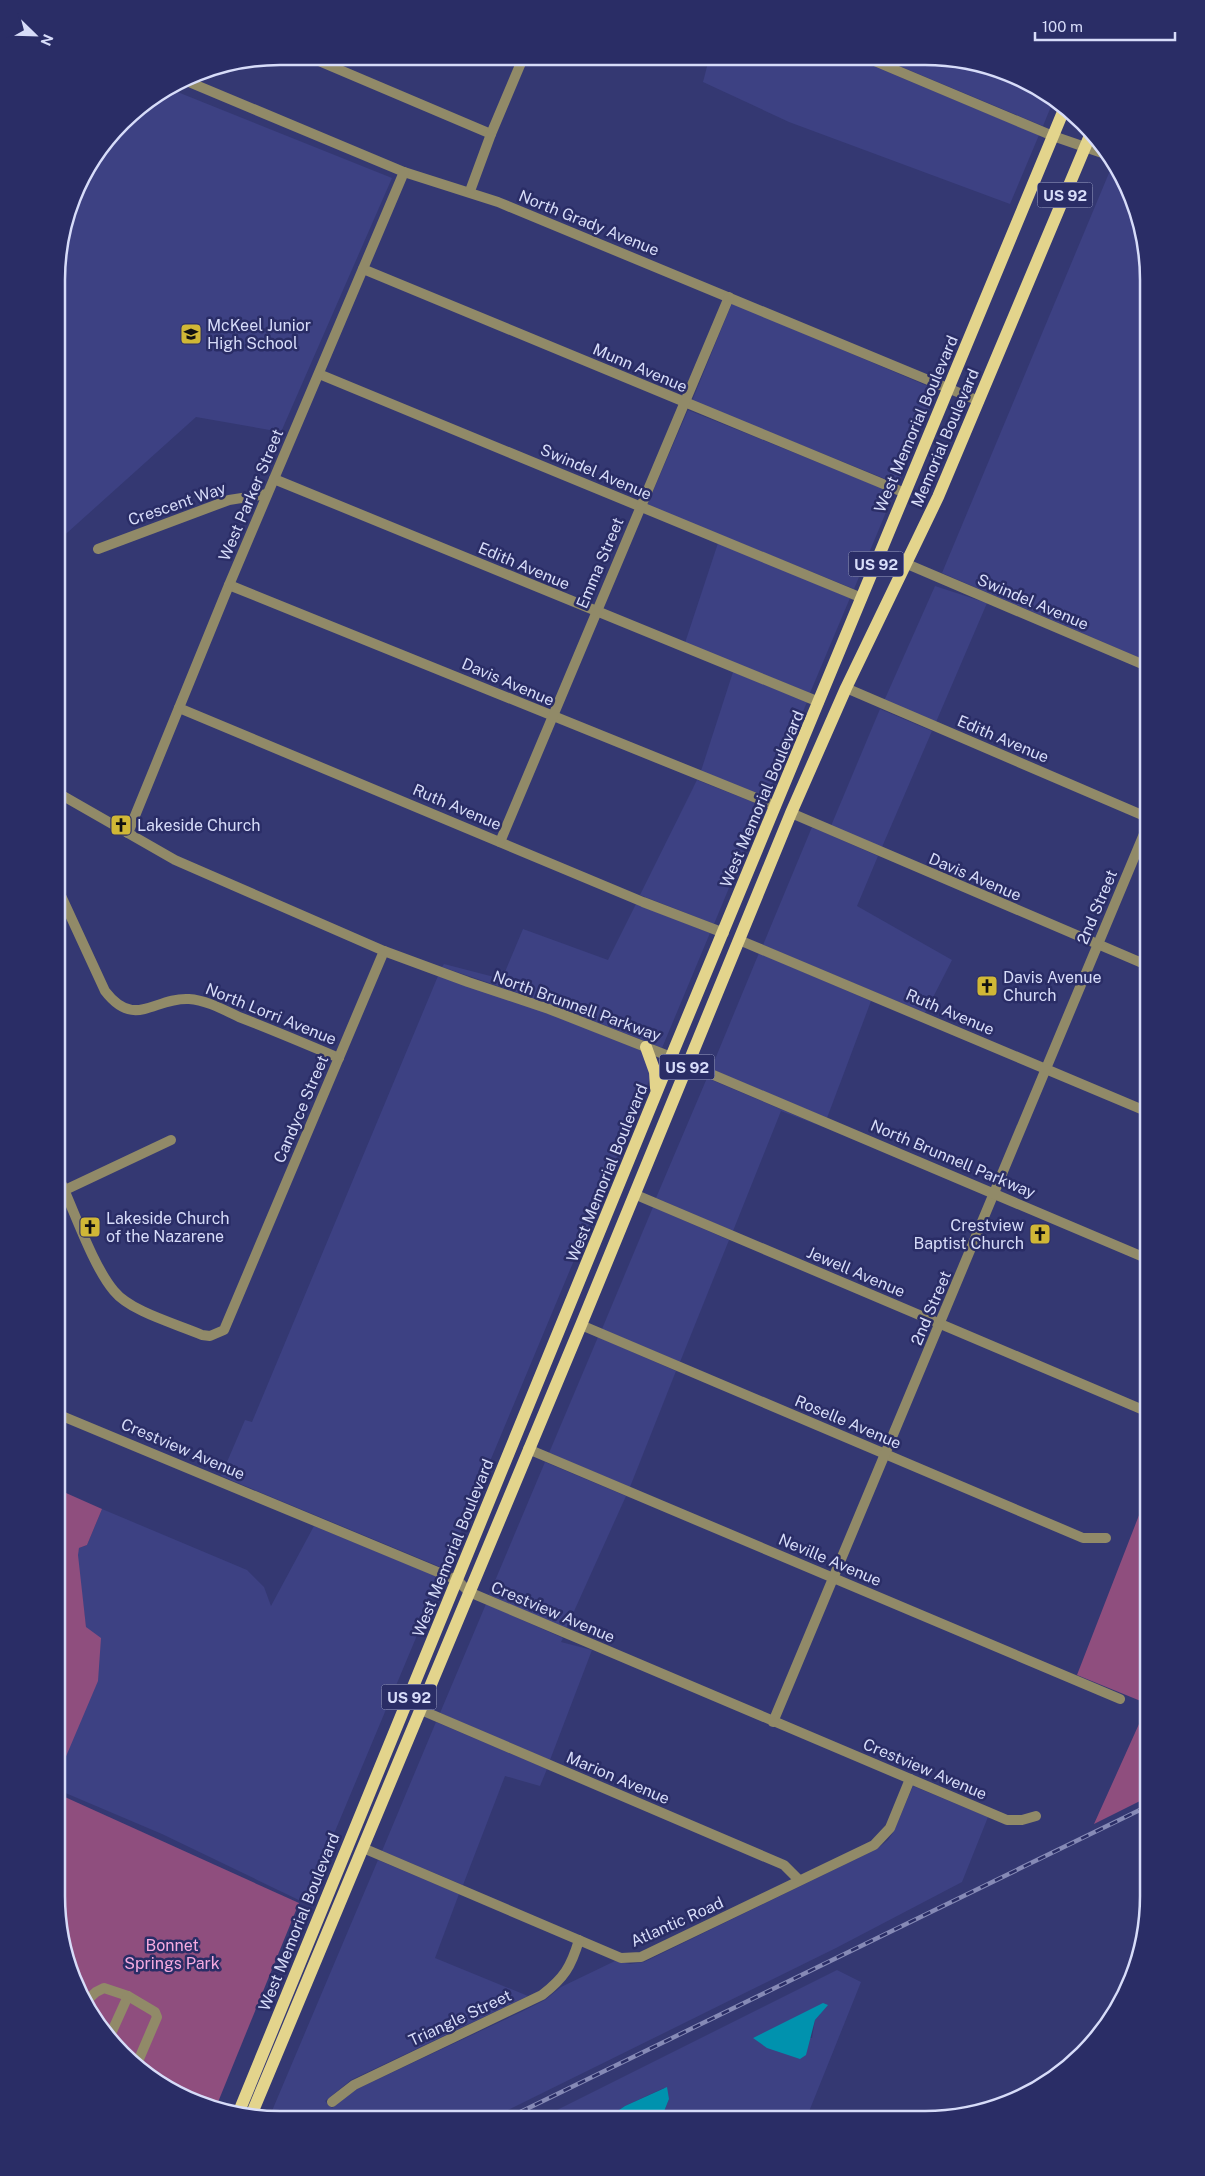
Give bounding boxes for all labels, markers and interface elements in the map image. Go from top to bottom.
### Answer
north arrow [10,10,60,60]
scale bar [1035,10,1175,42]
text: 100 m [1042,18,1083,35]
text: N [37,32,56,48]
road number: US 92 [1038,182,1092,208]
street label: North Grady Avenue [516,186,662,260]
place label: McKeel Junior High School [207,316,311,353]
school or university icon: McKeel Junior High School [179,322,203,346]
street label: West Memorial Boulevard [870,333,962,515]
street label: Munn Avenue [590,340,690,396]
street label: Memorial Boulevard [907,366,983,510]
street label: West Parker Street [215,426,287,564]
street label: Swindel Avenue [538,440,654,504]
street label: Crescent Way [126,478,229,530]
street label: Emma Street [572,515,628,611]
street label: Edith Avenue [475,538,573,594]
road number: US 92 [848,552,904,576]
street label: Swindel Avenue [975,570,1091,634]
street label: Davis Avenue [459,654,557,710]
street label: West Memorial Boulevard [716,708,808,890]
street label: Edith Avenue [954,711,1052,767]
street label: Ruth Avenue [410,780,504,834]
church icon: Lakeside Church [109,813,133,837]
place label: Lakeside Church [137,816,260,835]
street label: Davis Avenue [926,849,1024,905]
street label: 2nd Street [1073,867,1121,947]
street label: North Brunnell Parkway [490,967,664,1045]
place label: Davis Avenue Church [1003,968,1102,1005]
church icon: Davis Avenue Church [975,974,999,998]
street label: North Lorri Avenue [203,979,339,1049]
street label: Ruth Avenue [903,985,997,1039]
street label: Candyce Street [270,1052,332,1166]
road number: US 92 [660,1054,714,1080]
street label: West Memorial Boulevard [563,1081,651,1265]
street label: North Brunnell Parkway [868,1116,1039,1203]
place label: Lakeside Church of the Nazarene [106,1209,229,1246]
church icon: Lakeside Church of the Nazarene [78,1215,102,1239]
place label: Crestview Baptist Church [913,1216,1025,1253]
church icon: Crestview Baptist Church [1028,1222,1052,1246]
street label: Jewell Avenue [804,1243,908,1301]
street label: 2nd Street [907,1268,955,1348]
street label: Roselle Avenue [792,1391,904,1453]
street label: Crestview Avenue [118,1414,248,1484]
street label: West Memorial Boulevard [409,1456,497,1640]
street label: Neville Avenue [776,1530,884,1590]
street label: Crestview Avenue [488,1577,618,1647]
road number: US 92 [382,1684,436,1710]
street label: Crestview Avenue [860,1734,990,1804]
street label: Marion Avenue [564,1748,672,1808]
street label: West Memorial Boulevard [255,1830,343,2014]
street label: Atlantic Road [628,1893,726,1951]
park label: Bonnet Springs Park [124,1936,220,1973]
street label: Triangle Street [406,1986,514,2050]

